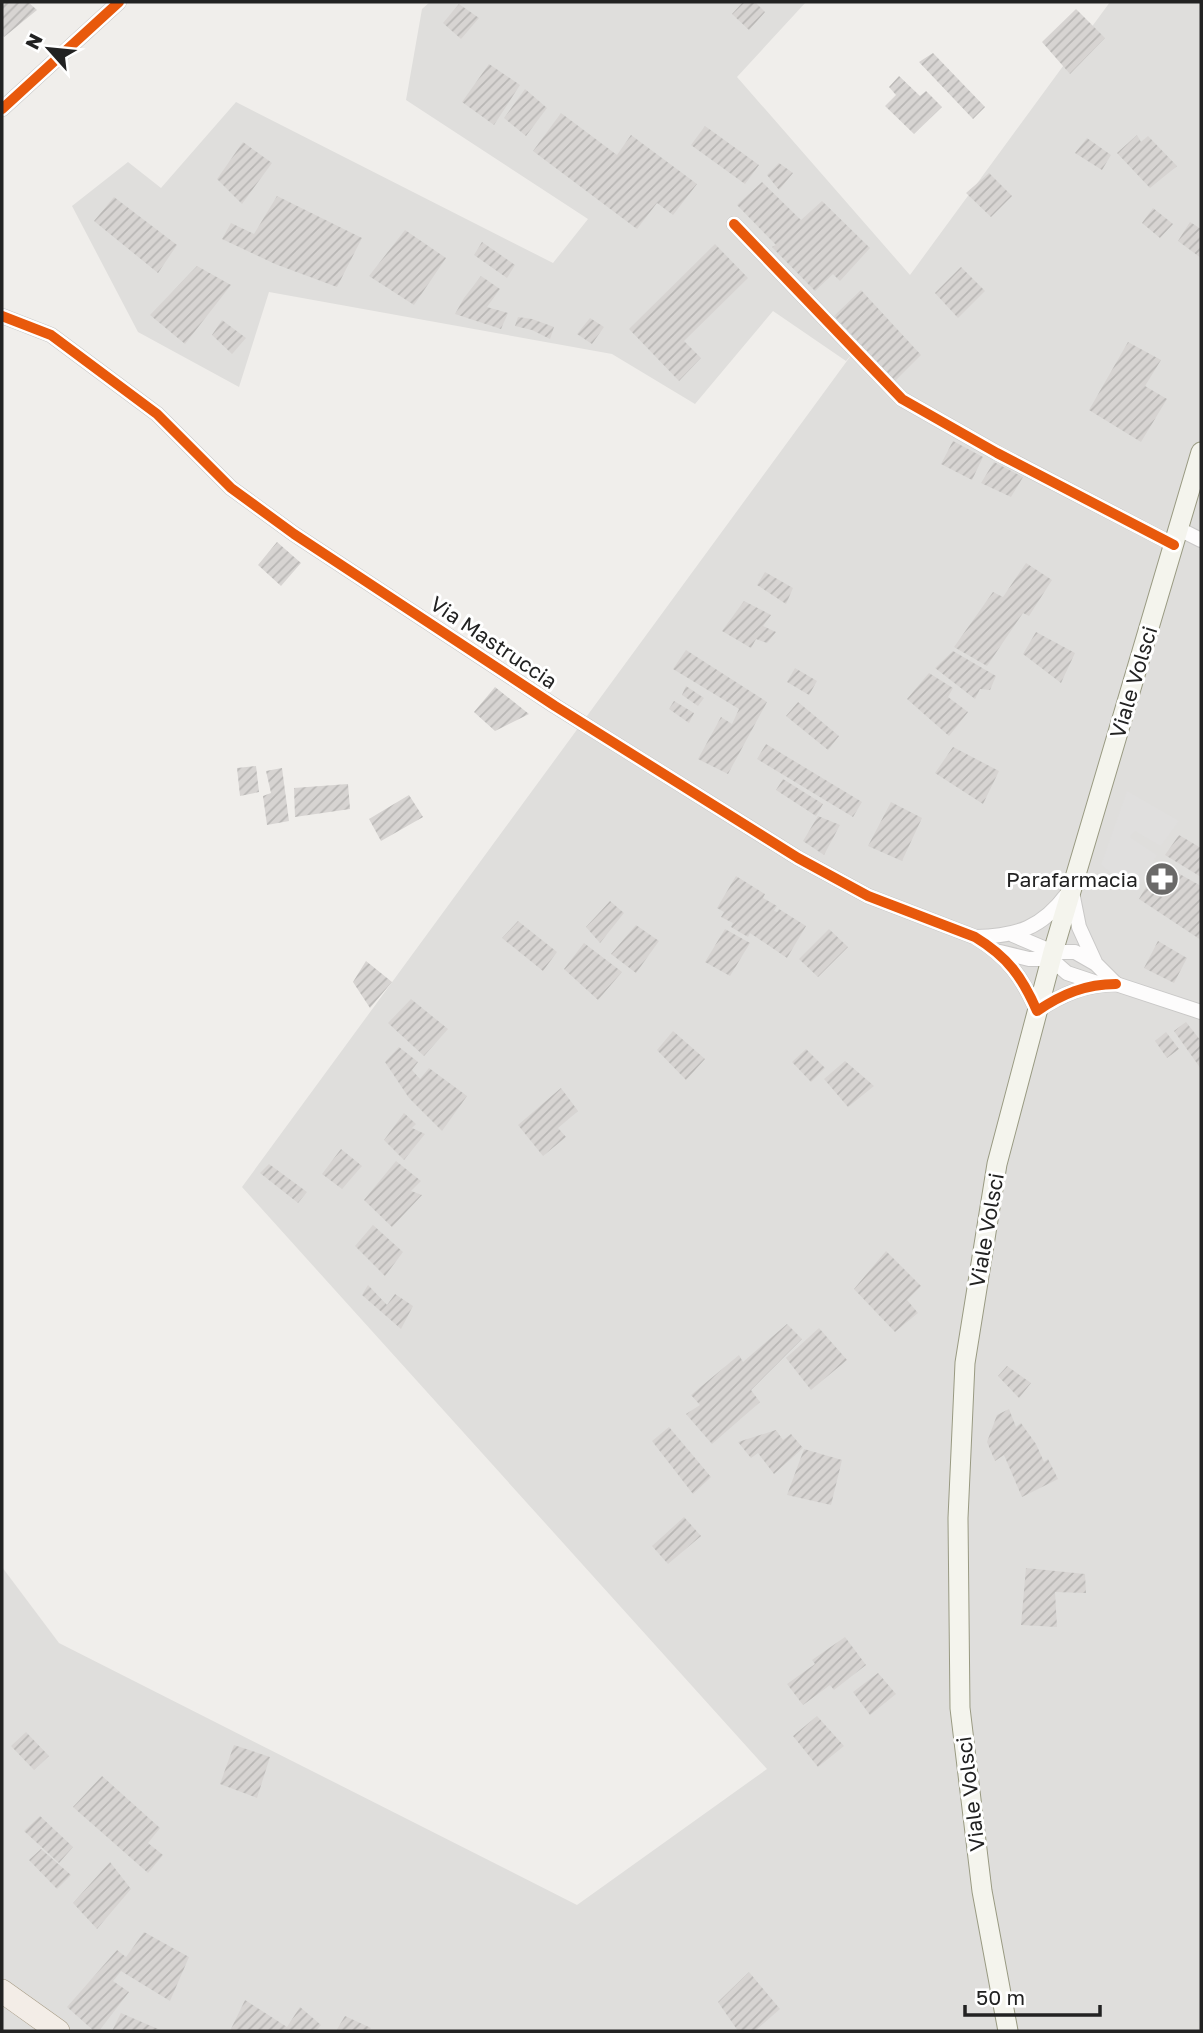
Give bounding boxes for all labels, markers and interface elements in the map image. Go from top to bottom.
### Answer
north arrow [14,14,84,84]
text: N [20,29,47,53]
street label: Via Mastruccia [426,590,562,694]
street label: Viale Volsci [1104,623,1162,741]
pharmacy icon: Parafarmacia [1143,860,1181,898]
place label: Parafarmacia [1006,866,1138,892]
street label: Viale Volsci [963,1171,1009,1289]
street label: Viale Volsci [950,1735,990,1853]
scale bar [965,1974,1100,2018]
text: 50 m [976,1984,1025,2010]

